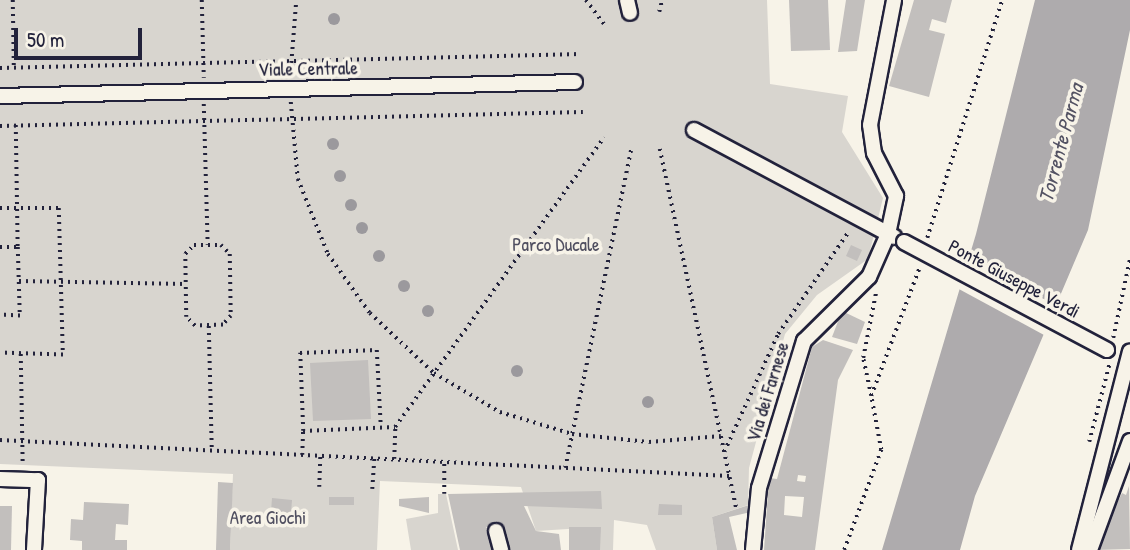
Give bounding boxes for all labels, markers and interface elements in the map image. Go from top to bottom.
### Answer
scale bar [18,14,145,58]
text: 50 m [27,25,64,54]
street label: Viale Centrale [258,57,358,81]
water label: Torrente Parma [1033,81,1089,205]
park label: Parco Ducale [512,234,600,256]
street label: Ponte Giuseppe Verdi [945,235,1083,323]
street label: Via dei Farnese [742,339,794,445]
park label: Area Giochi [230,507,306,529]

